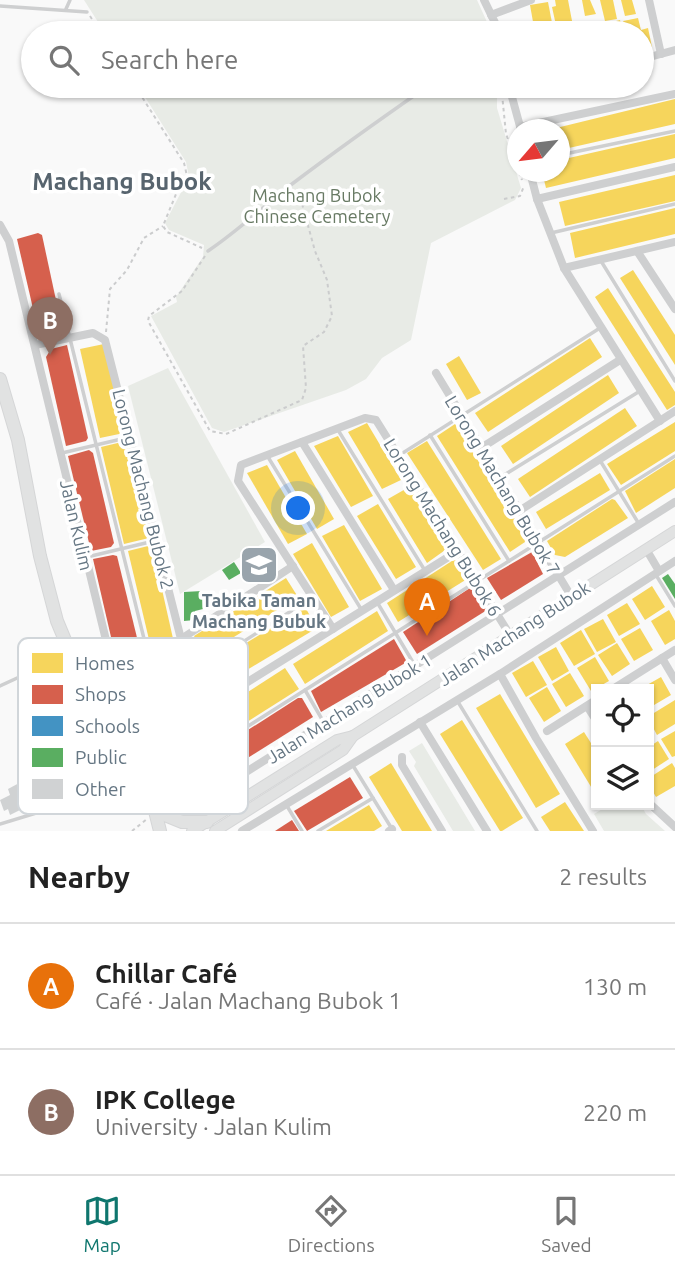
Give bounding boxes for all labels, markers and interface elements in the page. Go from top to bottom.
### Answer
search box [21,21,654,98]
icon: search [45,41,83,79]
text: Search here [101,45,238,74]
north arrow [507,119,570,182]
district label: Machang Bubok [32,168,212,195]
park label: Machang Bubok Chinese Cemetery [243,185,391,226]
pin: B [27,297,73,355]
street label: Lorong Machang Bubok 2 [109,387,179,591]
street label: Lorong Machang Bubok 7 [442,392,564,578]
street label: Lorong Machang Bubok 6 [380,435,506,619]
street label: Jalan Kulim [57,478,97,572]
your location [281,491,315,525]
school or university icon: Tabika Taman Machang Bubuk [238,544,280,586]
street label: Jalan Machang Bubok [435,577,593,689]
pin: A [404,578,450,636]
place label: Tabika Taman Machang Bubuk [192,590,326,631]
legend [18,638,248,814]
street label: Jalan Machang Bubok 1 [263,649,435,767]
text: Homes [75,652,135,674]
text: Shops [75,683,126,705]
map controls [591,684,654,810]
button: locate [591,684,654,747]
text: Schools [75,715,140,737]
text: Public [75,746,127,768]
button: layers [591,747,654,810]
text: Other [75,778,126,800]
text: Nearby [28,860,130,894]
text: 2 results [559,864,647,889]
text: Chillar Café [95,959,238,988]
text: A [43,974,59,999]
text: 130 m [583,974,647,999]
text: Café · Jalan Machang Bubok 1 [95,988,402,1013]
text: IPK College [95,1085,236,1114]
text: B [43,1100,59,1125]
text: 220 m [583,1100,647,1125]
text: University · Jalan Kulim [95,1114,332,1139]
tab: Map [83,1192,121,1256]
tab: Directions [288,1192,375,1256]
tab: Saved [541,1192,592,1256]

